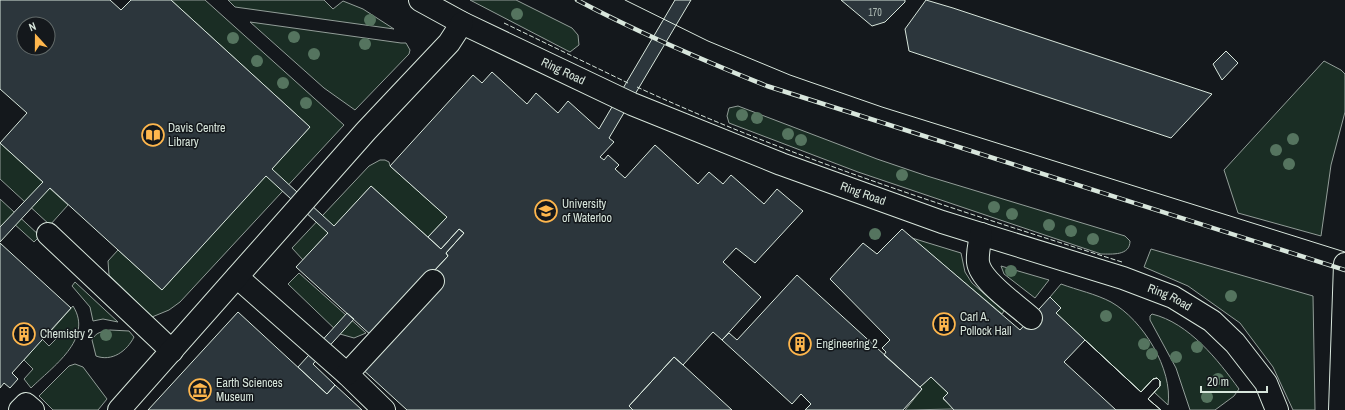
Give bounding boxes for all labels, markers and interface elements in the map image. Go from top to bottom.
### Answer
house number: 170 [868,6,882,19]
north arrow [16,16,56,56]
text: N [27,19,38,34]
street label: Ring Road [538,54,588,89]
place label: Davis Centre Library [168,120,225,150]
library icon: Davis Centre Library [140,122,166,148]
street label: Ring Road [838,178,888,209]
place label: University of Waterloo [562,196,612,226]
school or university icon: University of Waterloo [533,198,559,224]
street label: Ring Road [1145,280,1195,315]
place label: Carl A. Pollock Hall [960,309,1011,339]
building icon: Carl A. Pollock Hall [931,311,957,337]
building icon: Chemistry 2 [11,321,37,347]
place label: Chemistry 2 [40,326,93,342]
building icon: Engineering 2 [787,331,813,357]
place label: Engineering 2 [816,336,878,352]
scale bar [1201,368,1267,394]
text: 20 m [1207,374,1229,390]
place label: Earth Sciences Museum [216,375,283,405]
museum icon: Earth Sciences Museum [187,377,213,403]

